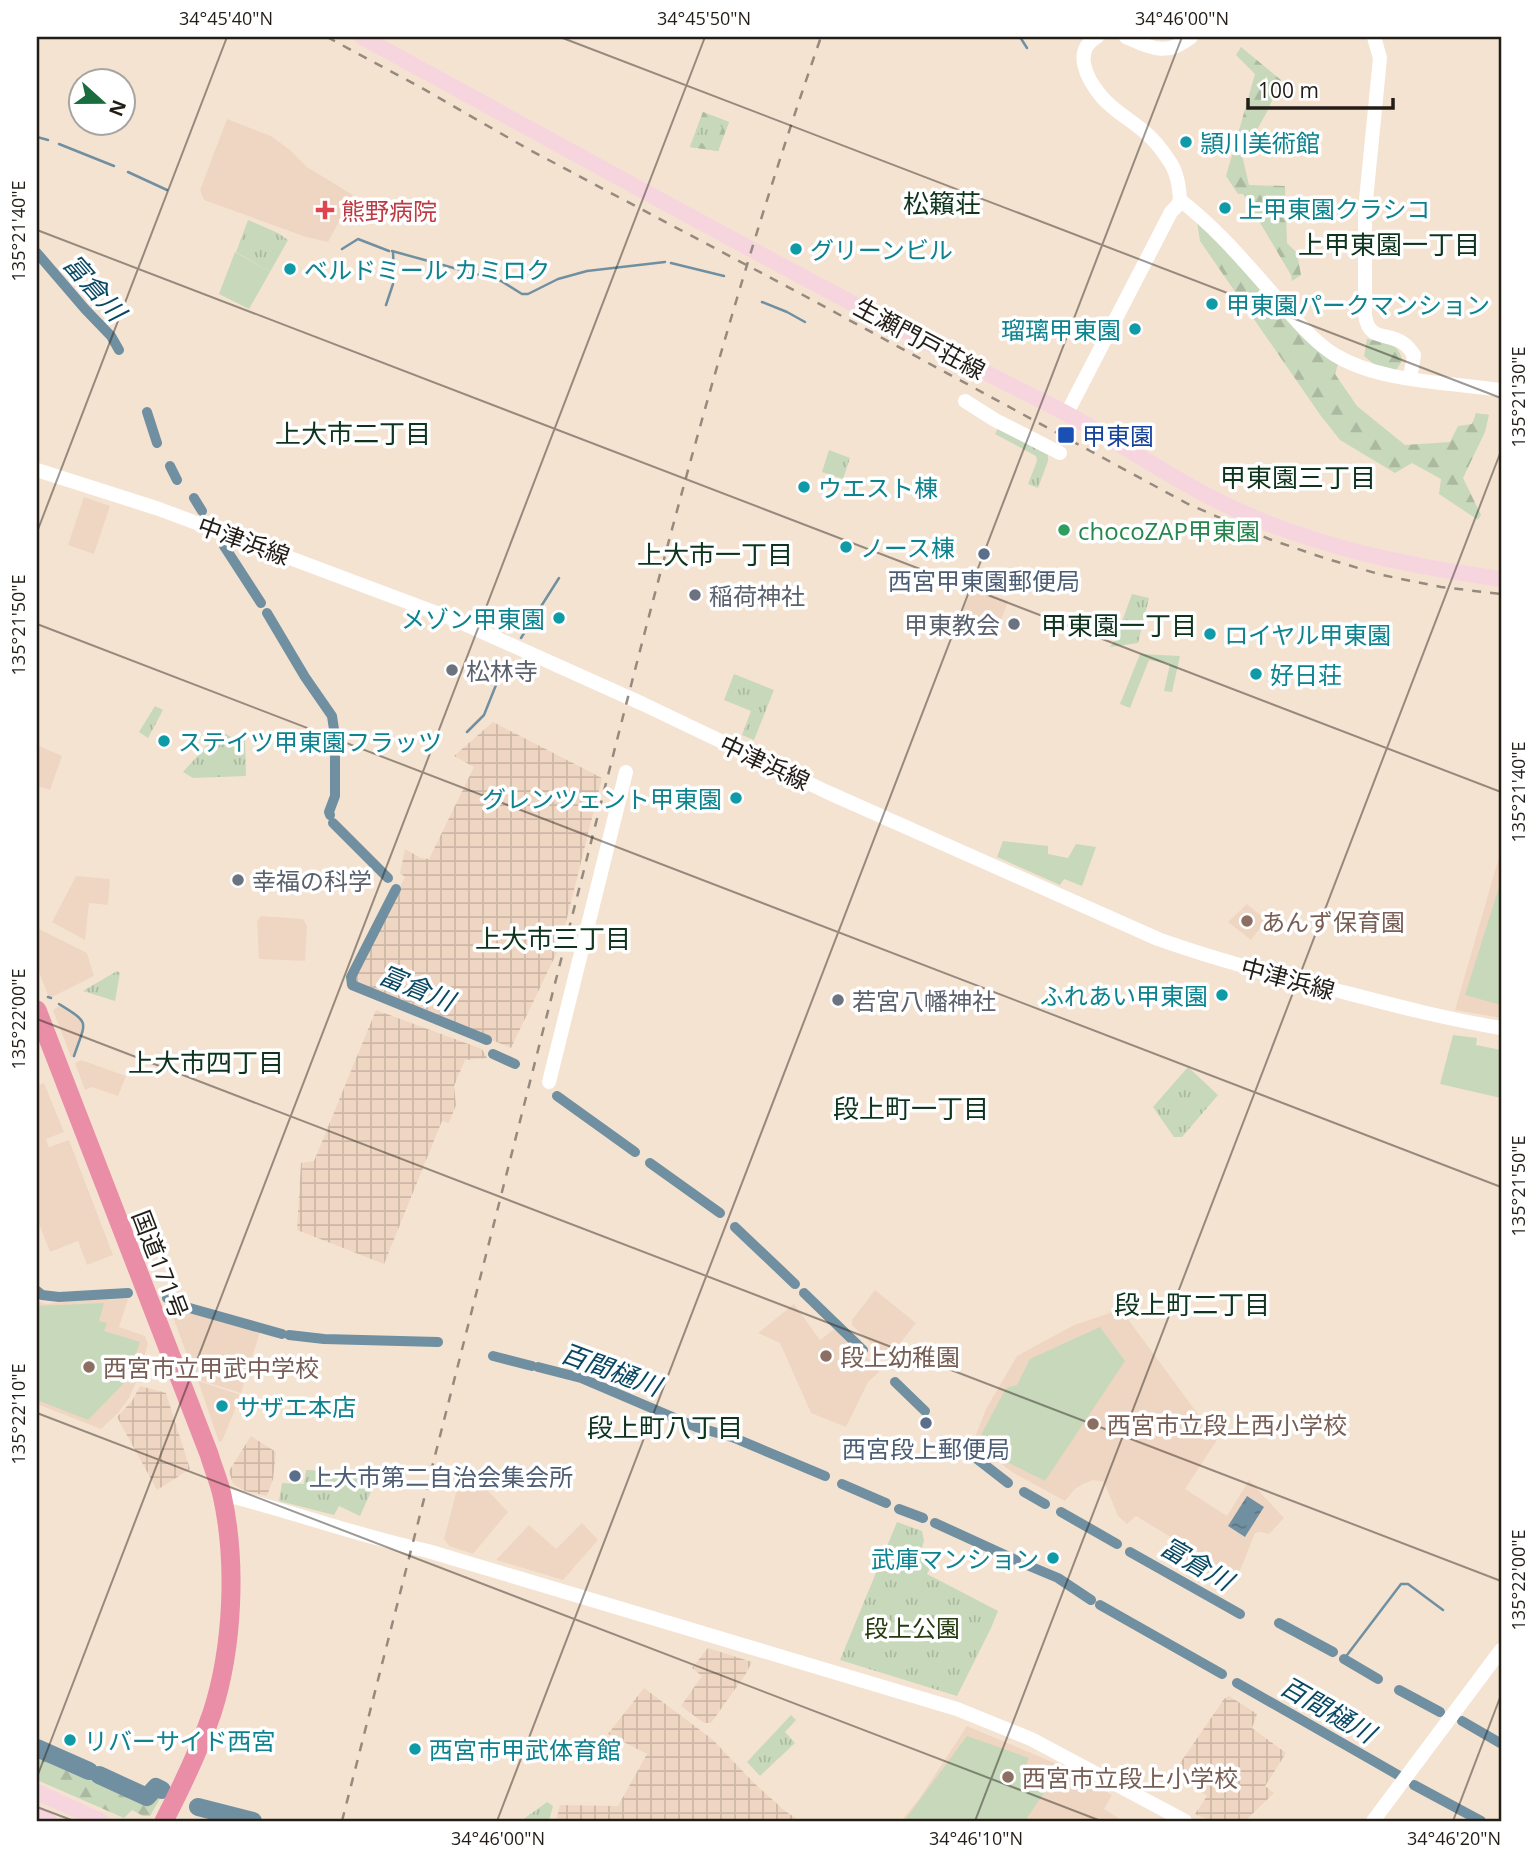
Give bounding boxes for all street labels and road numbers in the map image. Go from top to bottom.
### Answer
street label: 生瀬門戸荘線 [849,290,991,386]
street label: 中津浜線 [193,508,295,572]
street label: 中津浜線 [715,727,815,797]
street label: 中津浜線 [1237,950,1339,1006]
street label: 国道171号 [125,1205,197,1323]

